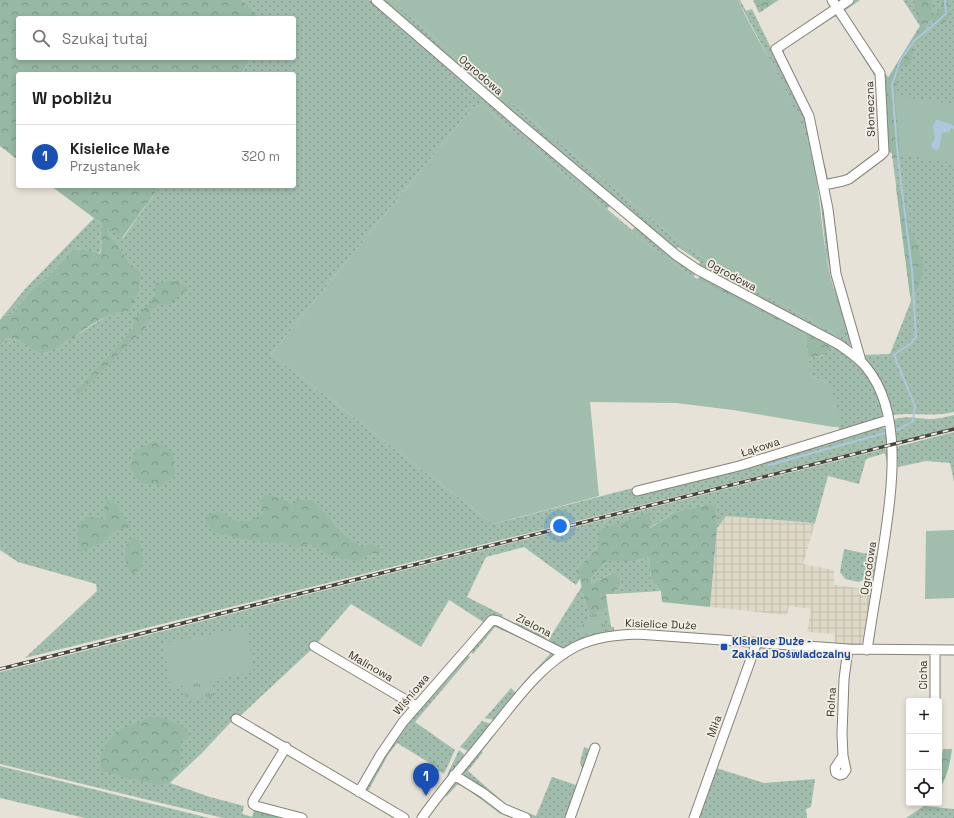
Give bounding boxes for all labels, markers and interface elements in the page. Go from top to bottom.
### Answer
search box [16,16,296,60]
icon: search [30,27,52,49]
text: Szukaj tutaj [62,29,148,48]
street label: Ogrodowa [456,52,506,98]
street label: Słoneczna [862,80,878,137]
text: W pobliżu [32,87,112,109]
text: Kisielice Małe [70,139,170,158]
text: 1 [42,148,48,165]
text: 320 m [241,148,280,165]
text: Przystanek [70,158,140,175]
street label: Ogrodowa [705,256,760,294]
street label: Łąkowa [739,434,782,460]
your location [550,516,570,536]
street label: Ogrodowa [857,540,879,596]
street label: Zielona [514,610,555,640]
street label: Kisielice Duże [625,616,697,632]
place label: Kisielice Duże - Zakład Doświadczalny [732,634,851,661]
marker: Kisielice Duże - Zakład Doświadczalny [719,642,729,652]
street label: Malinowa [346,648,397,685]
street label: Cicha [916,660,930,690]
street label: Wiśniowa [390,670,433,717]
street label: Rolna [823,686,839,717]
map controls [906,698,942,806]
button: + [906,698,942,734]
street label: Miła [704,712,725,739]
button: − [906,734,942,770]
pin: 1 [413,763,439,796]
button: locate [906,770,942,806]

